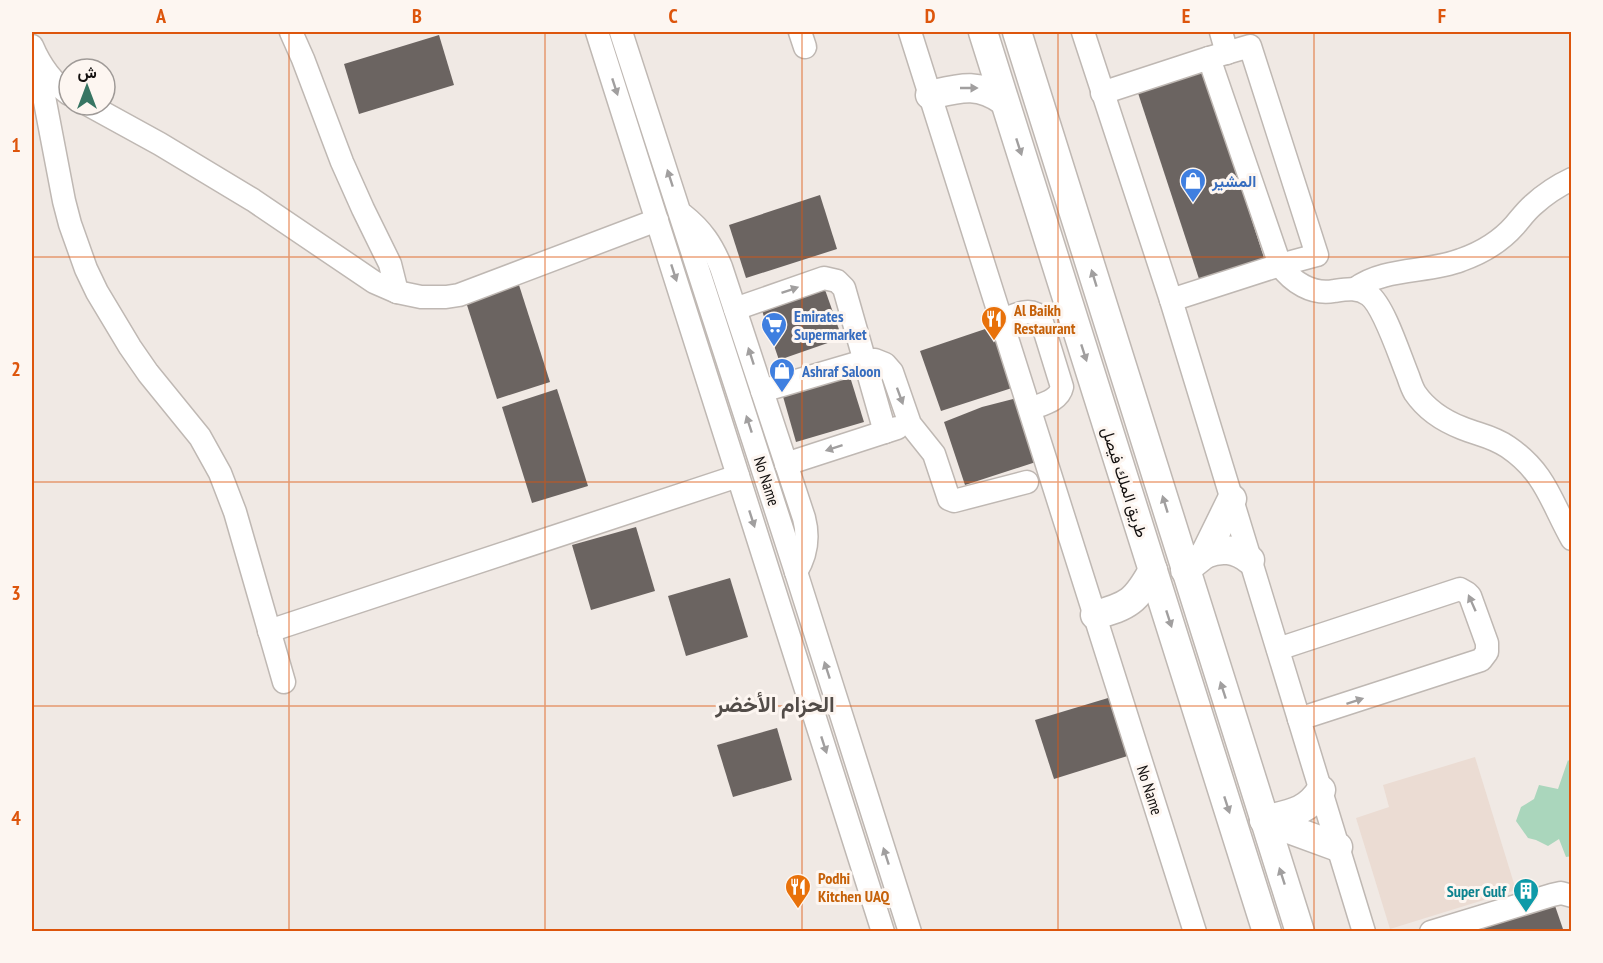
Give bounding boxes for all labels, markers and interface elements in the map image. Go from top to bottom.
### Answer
text: A [155,3,167,29]
text: B [412,3,422,29]
text: C [668,3,678,29]
text: D [925,3,936,29]
text: E [1182,3,1190,29]
text: F [1438,3,1446,29]
north arrow [57,57,117,117]
text: ش [77,62,97,82]
one-way arrow [611,78,620,96]
one-way arrow [959,83,978,93]
text: 1 [11,132,21,158]
one-way arrow [1015,138,1024,156]
shop icon: المشير [1178,166,1208,204]
one-way arrow [664,169,674,187]
place label: المشير [1211,171,1256,192]
one-way arrow [670,264,679,282]
one-way arrow [1089,269,1098,287]
one-way arrow [782,284,800,294]
place label: Al Baikh Restaurant [1013,300,1076,338]
restaurant icon: Al Baikh Restaurant [979,304,1009,342]
place label: Emirates Supermarket [794,306,867,344]
supermarket icon: Emirates Supermarket [759,310,789,348]
one-way arrow [1080,344,1090,362]
one-way arrow [746,347,755,365]
text: 2 [11,356,21,382]
shop icon: Ashraf Saloon [767,356,797,394]
place label: Ashraf Saloon [801,361,881,381]
one-way arrow [896,388,906,406]
one-way arrow [743,415,753,433]
street label: طريق الملك فيصل [1097,424,1152,540]
one-way arrow [825,444,843,453]
street label: No Name [750,454,784,508]
one-way arrow [1160,495,1169,513]
one-way arrow [748,510,757,528]
text: 3 [11,580,21,606]
one-way arrow [1467,593,1477,611]
one-way arrow [1164,610,1174,628]
one-way arrow [822,661,831,679]
one-way arrow [1218,681,1227,699]
district label: الحزام الأخضر [714,690,835,719]
one-way arrow [1346,696,1364,706]
one-way arrow [819,736,829,754]
street label: No Name [1133,763,1167,817]
one-way arrow [1223,796,1233,814]
text: 4 [11,805,21,831]
one-way arrow [881,847,890,865]
one-way arrow [1277,867,1286,885]
place label: Podhi Kitchen UAQ [818,868,890,906]
restaurant icon: Podhi Kitchen UAQ [783,872,813,910]
building icon: Super Gulf [1511,876,1541,914]
place label: Super Gulf [1447,881,1507,901]

